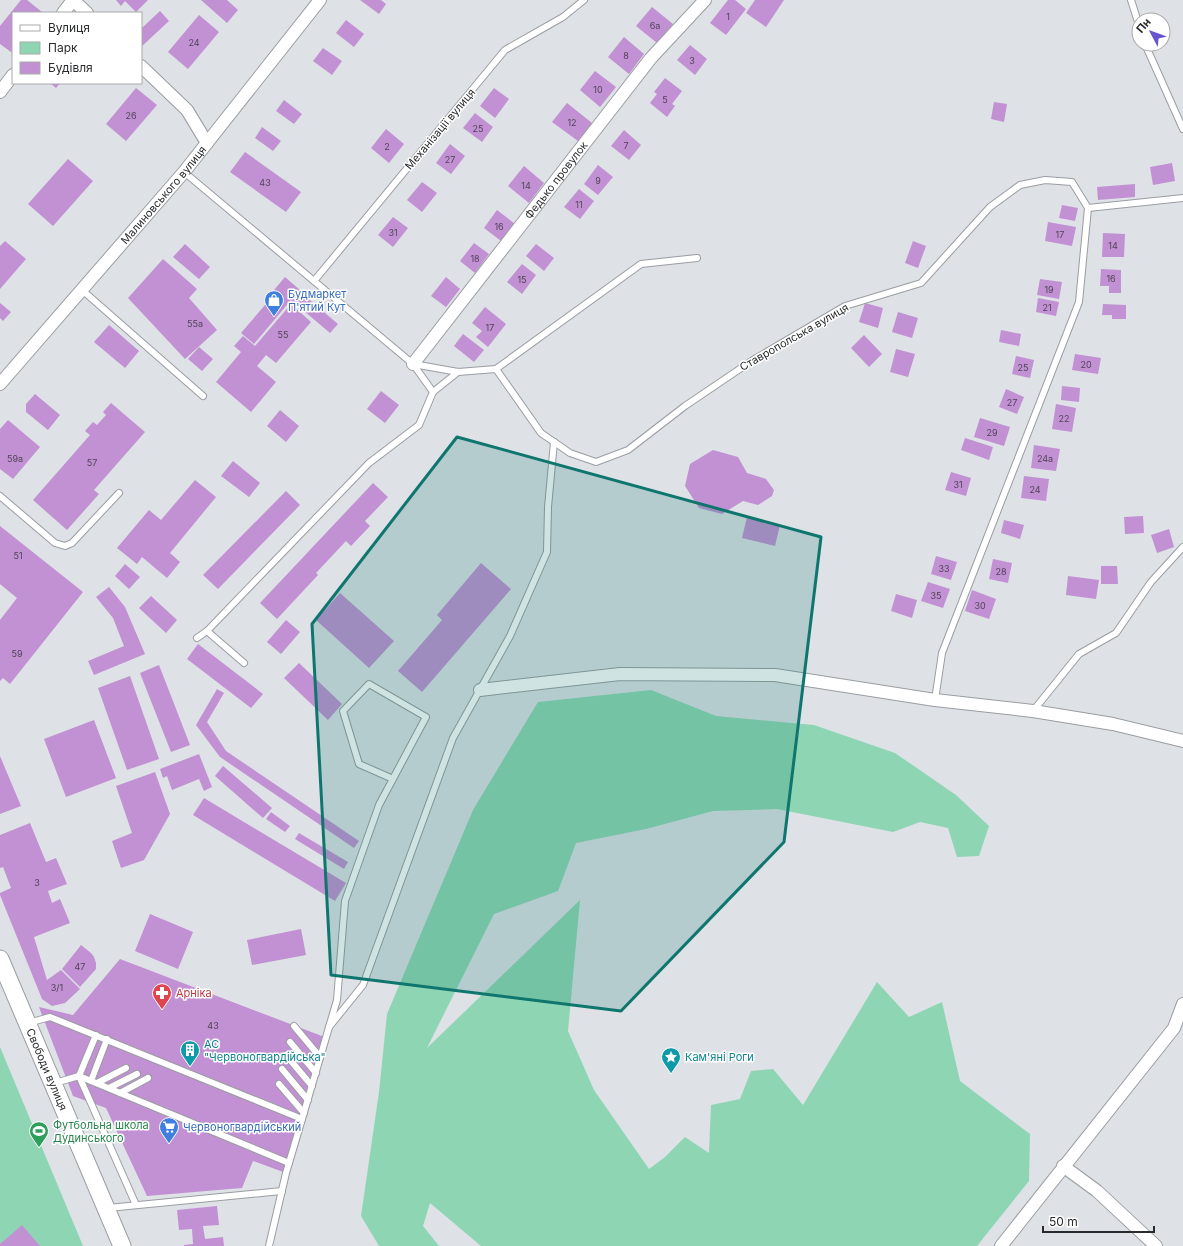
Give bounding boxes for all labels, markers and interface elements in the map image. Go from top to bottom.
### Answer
house number: 1 [726,11,730,22]
legend [12,12,142,84]
north arrow [1131,12,1171,52]
text: Пн [1133,15,1154,36]
text: Вулиця [48,20,90,35]
house number: 6а [650,20,660,31]
house number: 24 [188,37,200,48]
text: Парк [48,40,78,55]
house number: 8 [623,50,629,61]
house number: 3 [689,55,695,66]
text: Будівля [48,60,93,75]
house number: 10 [593,84,603,95]
street label: Механізації вулиця [402,85,478,173]
house number: 5 [662,94,668,105]
house number: 26 [125,110,137,121]
house number: 12 [567,117,577,128]
house number: 25 [473,123,483,134]
street label: Федько провулок [521,138,591,222]
house number: 7 [623,140,629,151]
house number: 2 [384,141,390,152]
street label: Малиновського вулиця [118,143,209,247]
house number: 27 [445,154,455,165]
house number: 9 [595,175,601,186]
house number: 43 [259,177,271,188]
house number: 14 [521,180,531,191]
house number: 11 [575,199,583,210]
house number: 16 [494,221,504,232]
house number: 31 [388,227,398,238]
house number: 17 [1056,229,1064,240]
house number: 14 [1108,240,1118,251]
house number: 18 [470,253,480,264]
house number: 16 [1106,273,1116,284]
house number: 15 [517,274,527,285]
house number: 19 [1044,284,1054,295]
place label: Будмаркет П'ятий Кут [288,287,347,314]
shop icon: Будмаркет П'ятий Кут [263,289,285,317]
street label: Ставрополська вулиця [737,300,851,374]
house number: 21 [1042,302,1052,313]
house number: 55а [187,318,203,329]
house number: 17 [486,322,494,333]
house number: 55 [278,329,288,340]
house number: 20 [1080,359,1092,370]
house number: 25 [1018,362,1028,373]
house number: 27 [1007,397,1017,408]
house number: 22 [1059,413,1069,424]
house number: 29 [986,427,998,438]
house number: 59а [7,453,23,464]
house number: 24а [1037,453,1053,464]
house number: 57 [87,457,97,468]
house number: 31 [953,479,963,490]
house number: 24 [1029,484,1041,495]
house number: 51 [13,550,23,561]
house number: 33 [938,563,950,574]
house number: 28 [995,566,1007,577]
house number: 35 [930,590,942,601]
house number: 30 [974,600,986,611]
house number: 59 [11,648,23,659]
house number: 3 [34,877,40,888]
house number: 47 [75,961,85,972]
house number: 3/1 [51,982,63,993]
pharmacy icon: Арніка [151,982,173,1010]
place label: Арніка [176,986,212,1000]
house number: 43 [207,1020,219,1031]
street label: Свободи вулиця [23,1026,71,1113]
place label: АС "Червоногвардійська" [204,1037,326,1064]
building icon: АС "Червоногвардійська" [179,1039,201,1067]
place icon: Кам'яні Роги [660,1046,682,1074]
place label: Кам'яні Роги [685,1050,754,1064]
supermarket icon: Червоногвардійський [158,1116,180,1144]
place label: Футбольна школа Дудинського [53,1118,149,1145]
sports icon: Футбольна школа Дудинського [28,1120,50,1148]
place label: Червоногвардійський [183,1120,301,1134]
scale bar [1043,1208,1154,1234]
text: 50 m [1049,1214,1078,1229]

